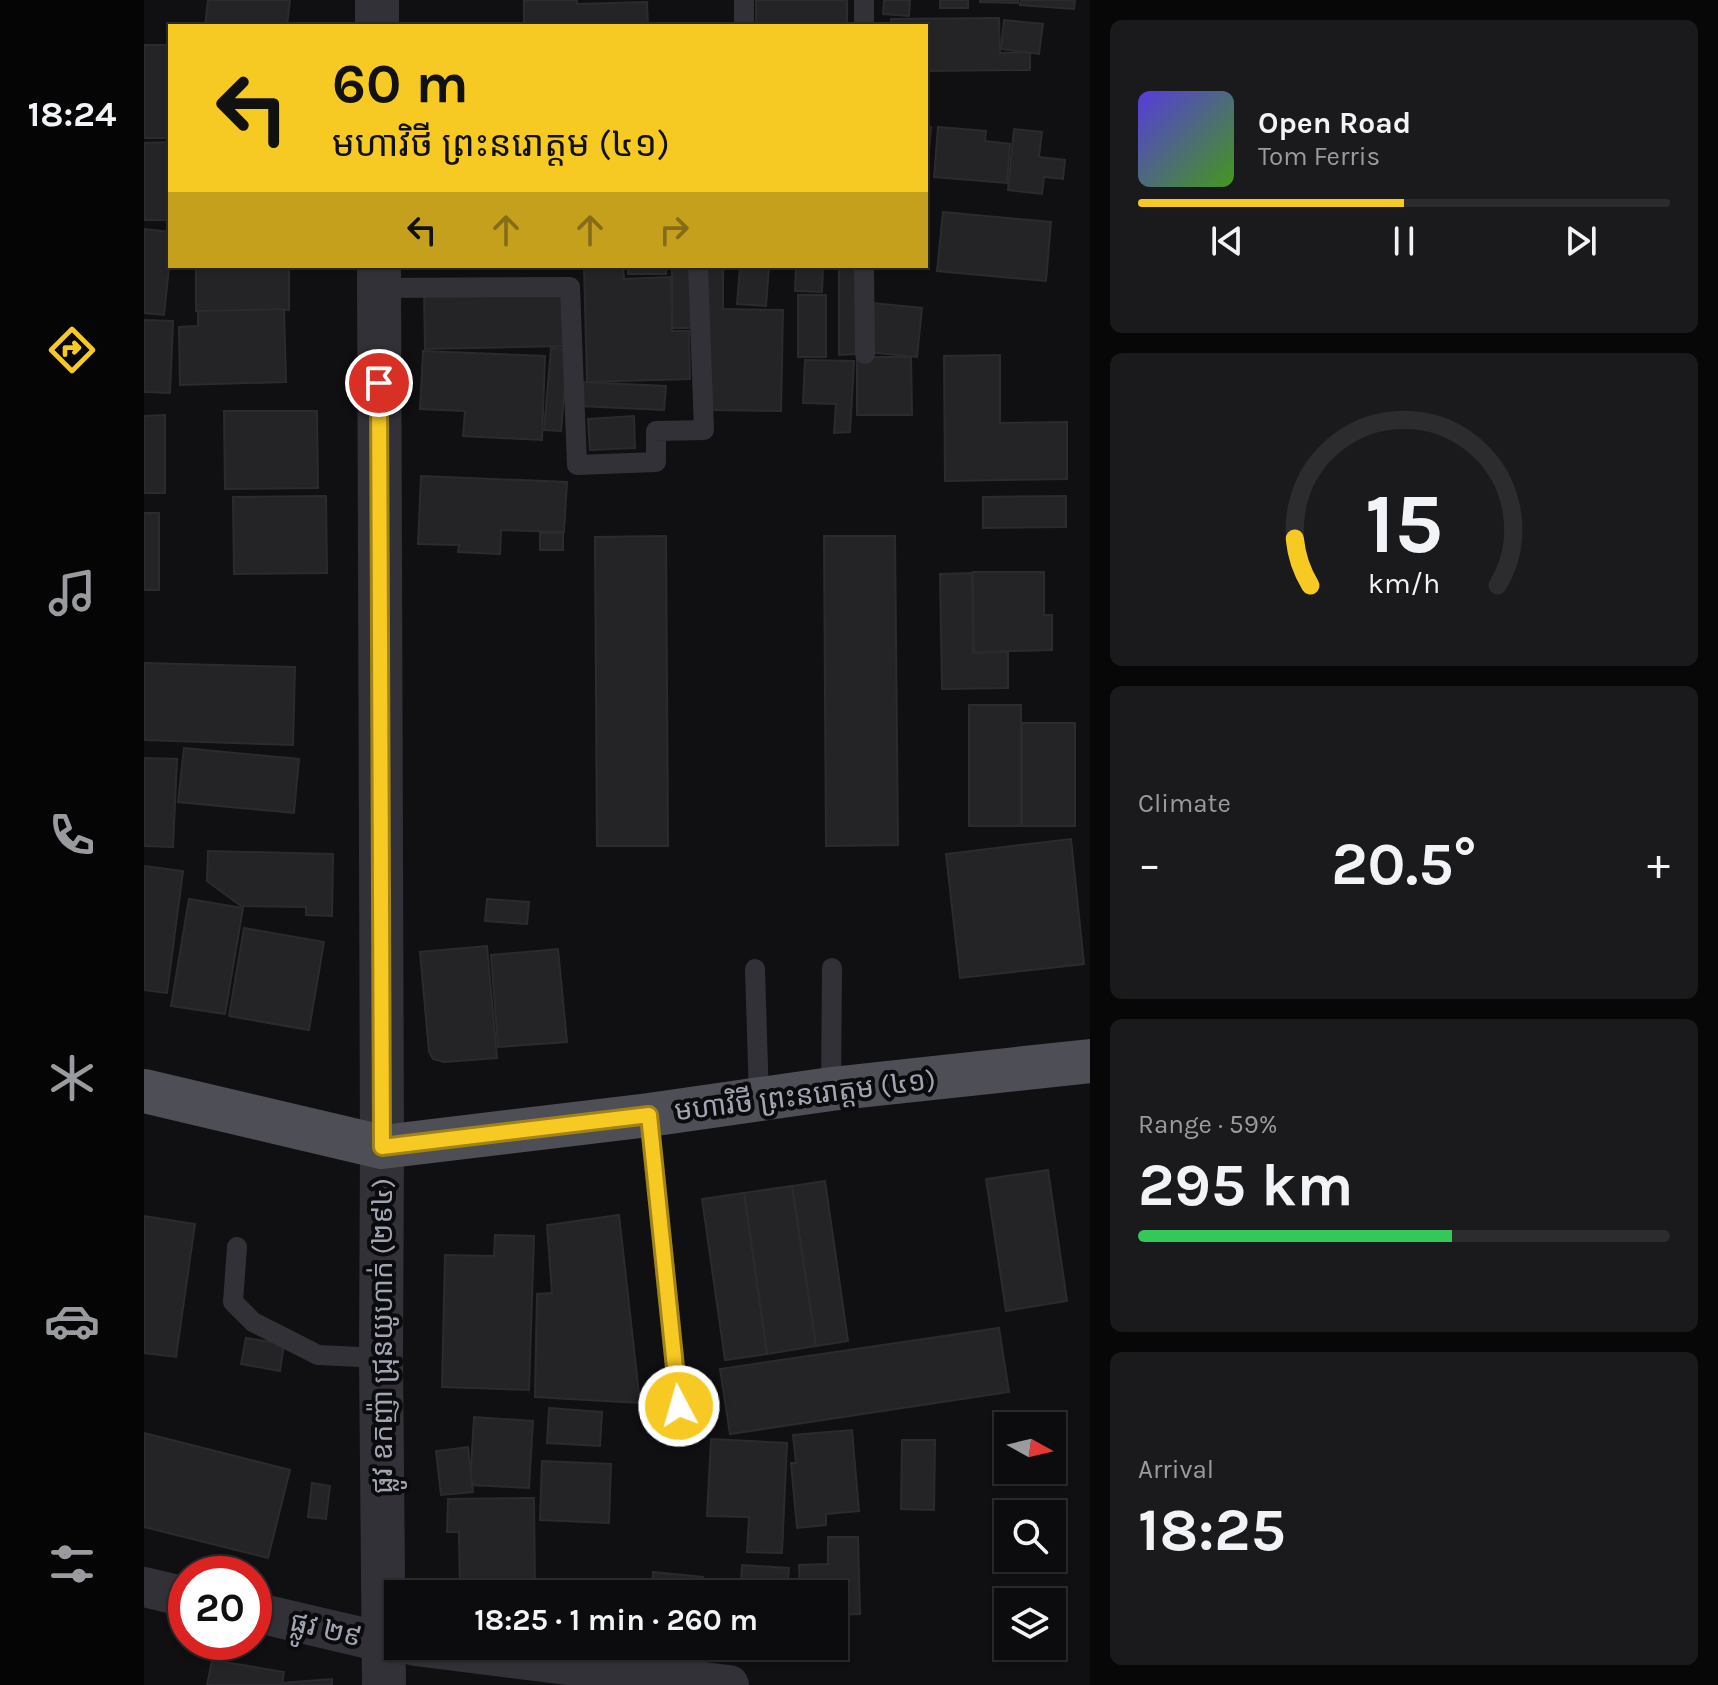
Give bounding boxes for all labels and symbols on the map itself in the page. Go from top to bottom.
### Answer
pin [345,349,413,417]
street label: មហាវិថី ព្រះនរោត្តម (៤១) [672,1061,938,1128]
street label: ផ្លូវ ឧកញ៉ា ជ្រុនយូហាក់ (២៩៤) [366,1178,407,1494]
position arrow [637,1364,721,1448]
north arrow [994,1412,1066,1484]
speed limit sign: 20 [168,1556,272,1660]
street label: ផ្លូវ ២៩ [285,1605,365,1661]

